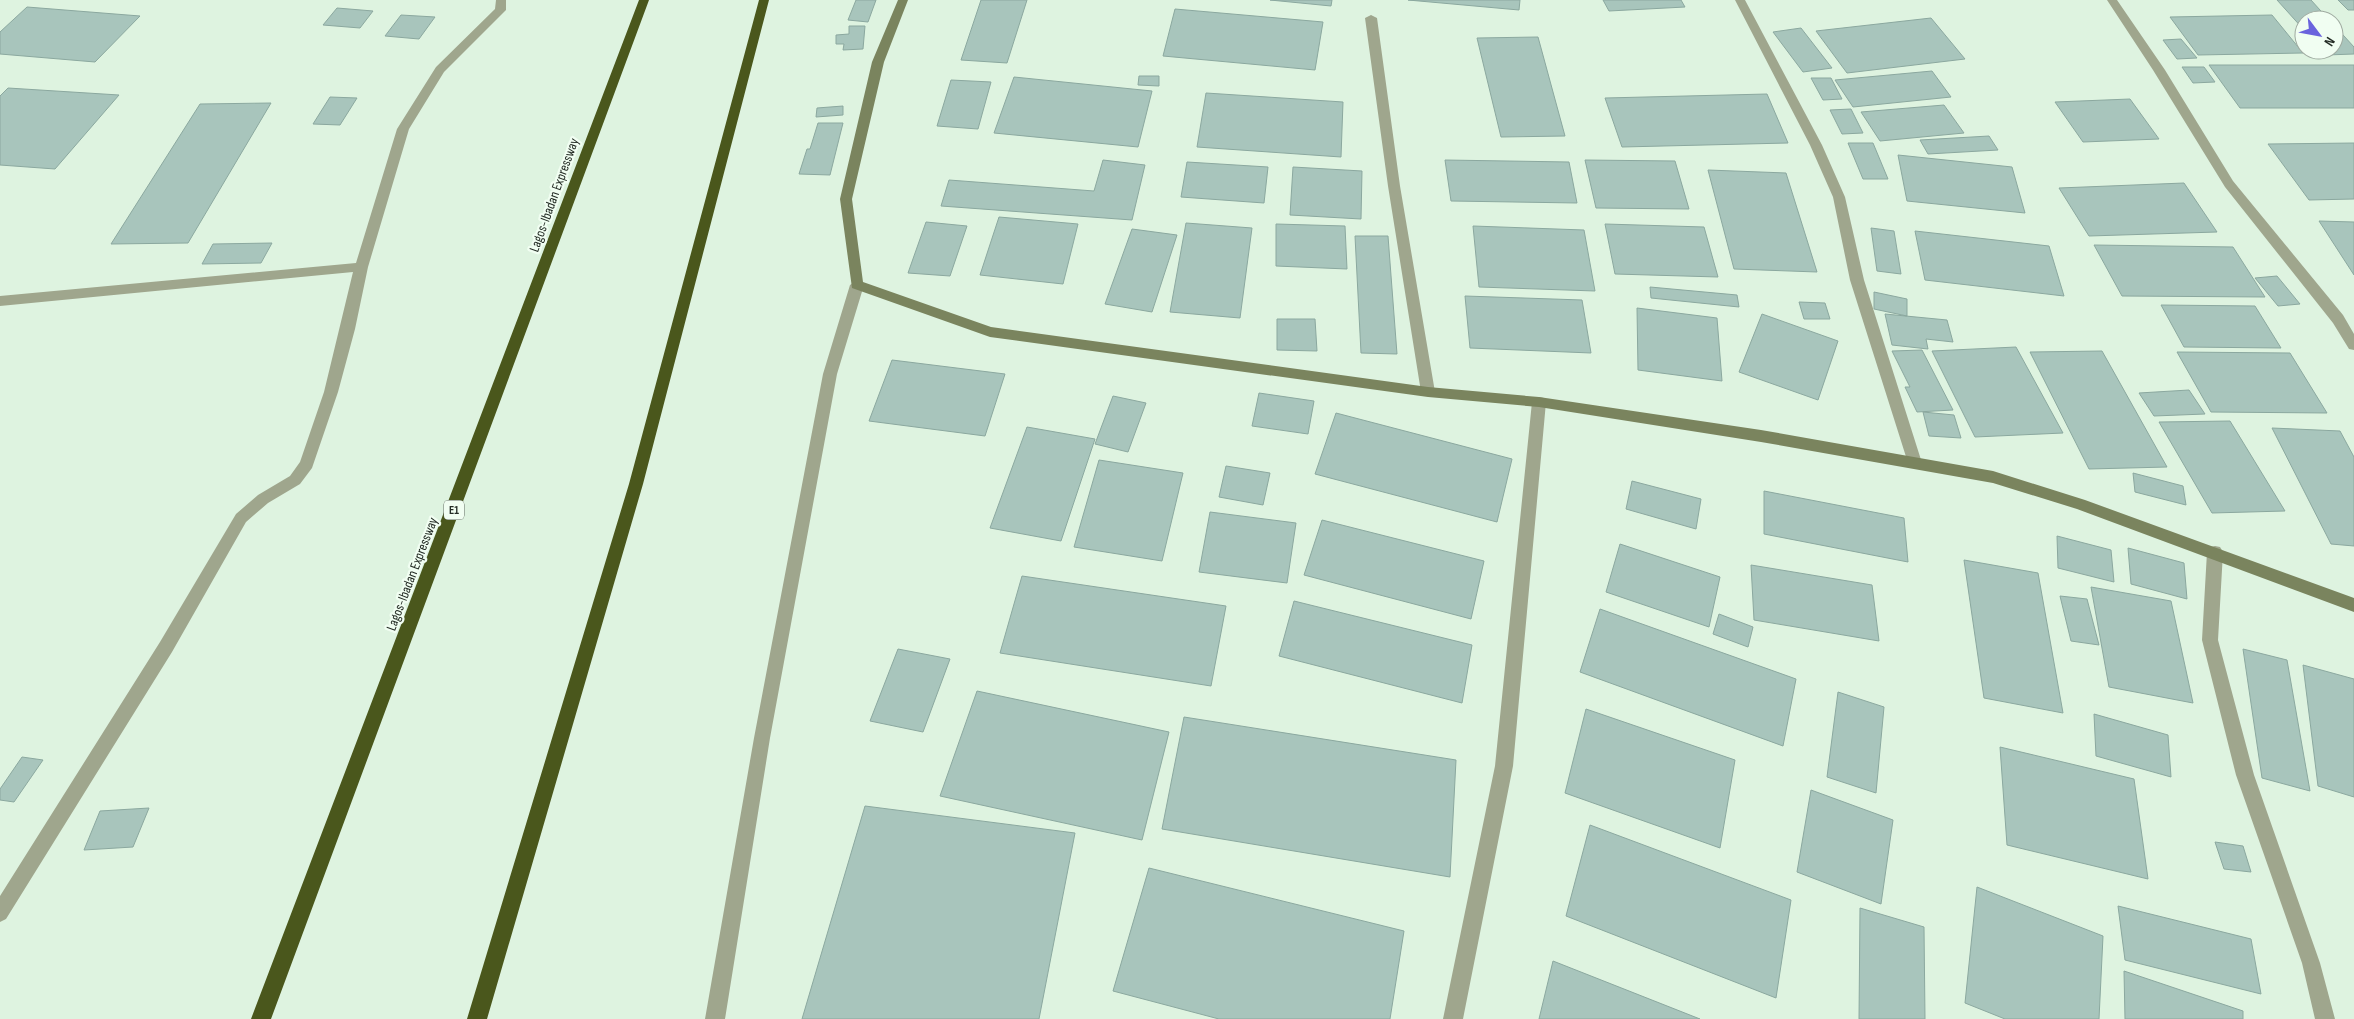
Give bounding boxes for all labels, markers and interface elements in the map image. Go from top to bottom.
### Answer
north arrow [2294,10,2344,60]
text: N [2320,34,2339,49]
street label: Lagos-Ibadan Expressway [525,135,583,254]
road number: E1 [444,500,464,520]
street label: Lagos-Ibadan Expressway [383,514,442,633]

